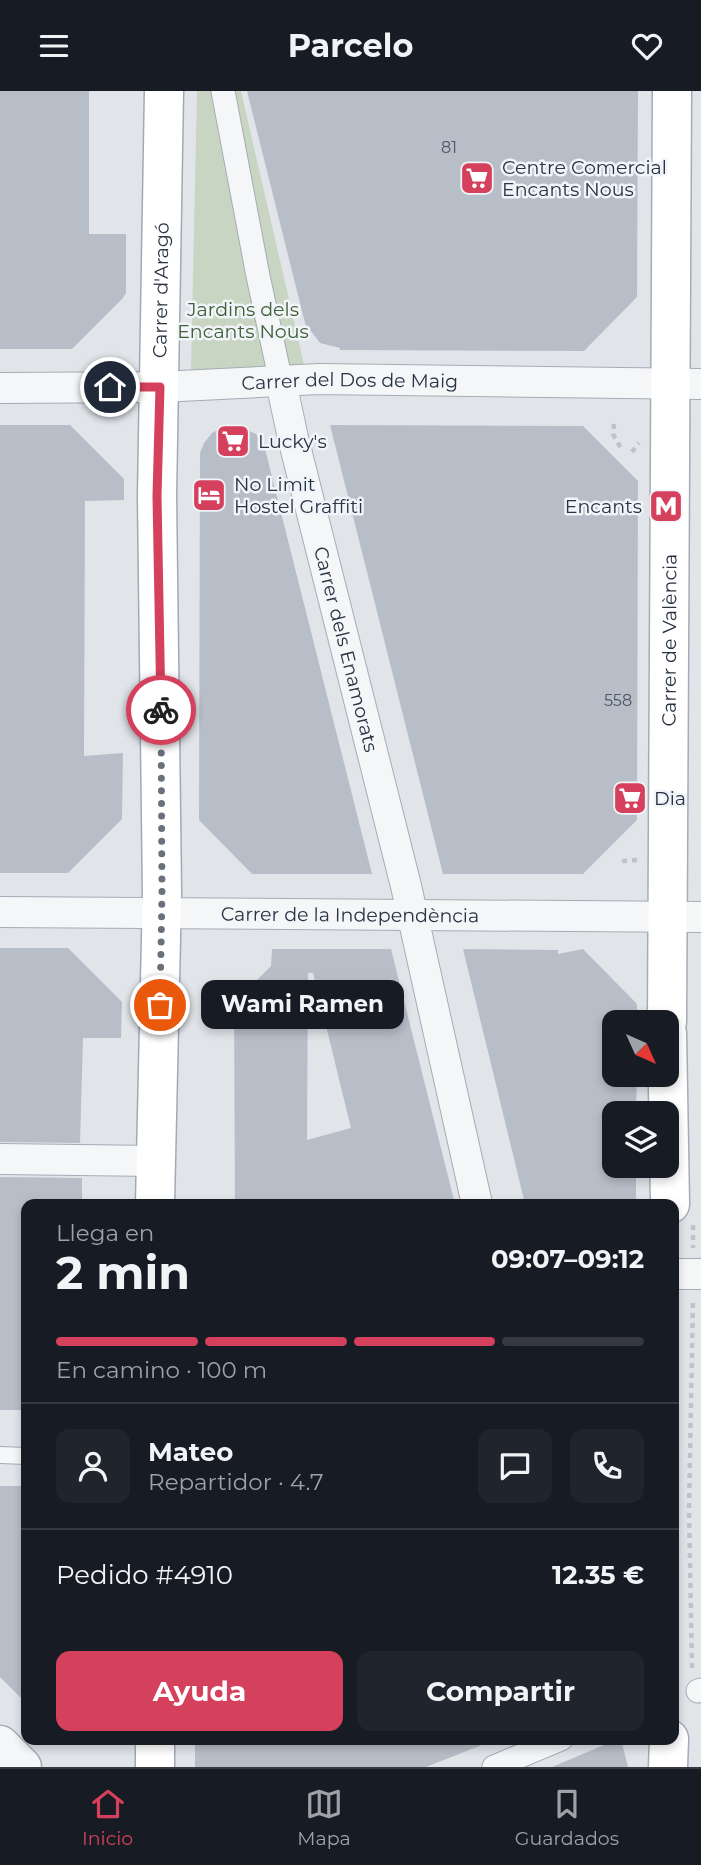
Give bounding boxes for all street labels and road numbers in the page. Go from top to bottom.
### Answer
street label: Carrer d'Aragó [148,222,173,358]
street label: Carrer del Dos de Maig [241,367,458,394]
street label: Carrer dels Enamorats [309,544,383,754]
street label: Carrer de València [657,554,681,726]
street label: Carrer de la Independència [221,902,479,927]

